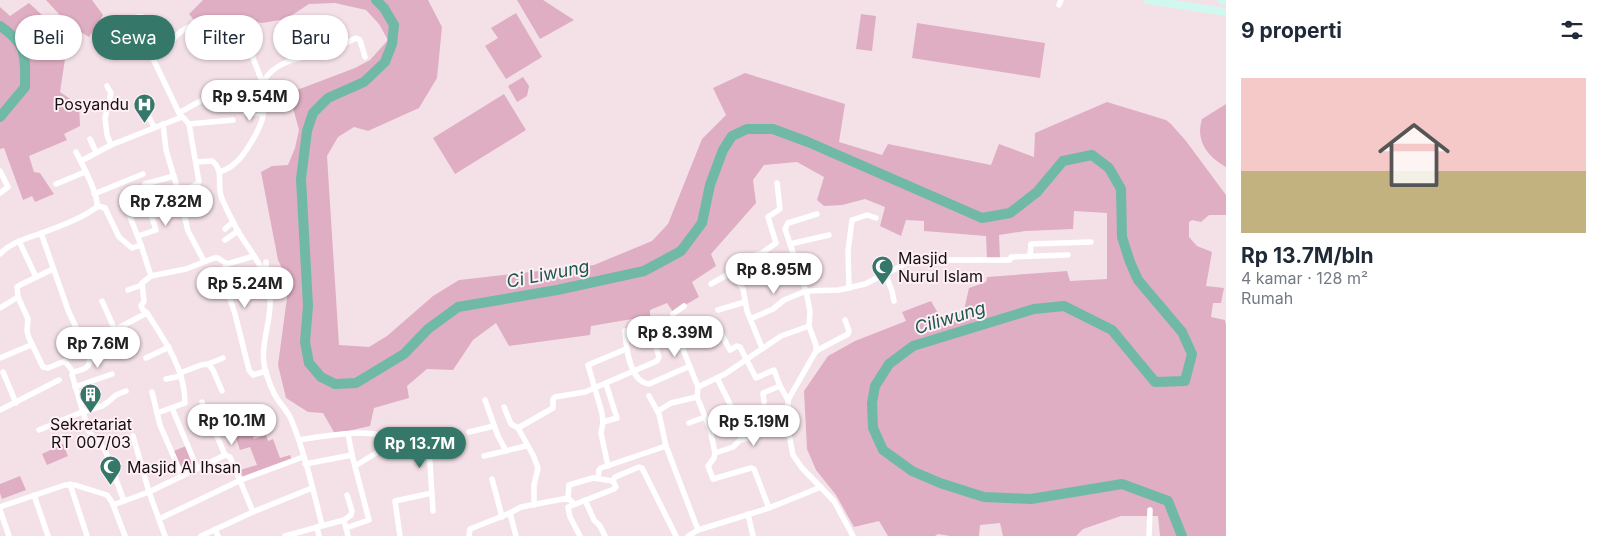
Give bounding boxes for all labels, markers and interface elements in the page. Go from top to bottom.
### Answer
chip: Beli [15,15,82,60]
chip: Sewa [92,15,175,60]
chip: Filter [185,15,263,60]
chip: Baru [273,15,348,60]
icon: filters [1558,16,1586,44]
text: 9 properti [1241,18,1342,43]
pin: Rp 9.54M [198,80,302,122]
text: Rp 9.54M [212,86,288,106]
hospital icon: Posyandu [133,92,157,123]
place label: Posyandu [54,94,129,114]
icon: home [1369,110,1459,200]
pin: Rp 7.82M [114,184,218,227]
text: Rp 7.82M [130,191,202,211]
text: Rp 13.7M/bln [1241,243,1374,268]
place label: Masjid Nurul Islam [898,248,983,286]
pin: Rp 8.95M [722,252,826,295]
water label: Ci Liwung [505,255,591,292]
mosque icon: Masjid Nurul Islam [870,255,894,286]
text: Rp 8.95M [736,259,812,279]
pin: Rp 5.24M [193,266,297,309]
text: 4 kamar · 128 m² [1241,268,1368,288]
text: Rp 5.24M [207,273,283,293]
text: Rumah [1241,288,1293,308]
water label: Ciliwung [912,297,988,338]
pin: Rp 8.39M [623,316,727,358]
text: Rp 8.39M [637,322,713,342]
pin: Rp 7.6M [52,326,144,369]
text: Rp 7.6M [67,333,129,353]
building icon: Sekretariat RT 007/03 [79,383,103,414]
pin: Rp 10.1M [180,404,284,446]
pin: Rp 5.19M [702,404,806,447]
text: Rp 10.1M [198,410,266,430]
text: Rp 5.19M [719,411,789,431]
place label: Sekretariat RT 007/03 [50,414,132,452]
pin: Rp 13.7M [368,426,472,469]
text: Rp 13.7M [385,433,455,453]
mosque icon: Masjid Al Ihsan [99,455,123,486]
place label: Masjid Al Ihsan [127,457,241,477]

